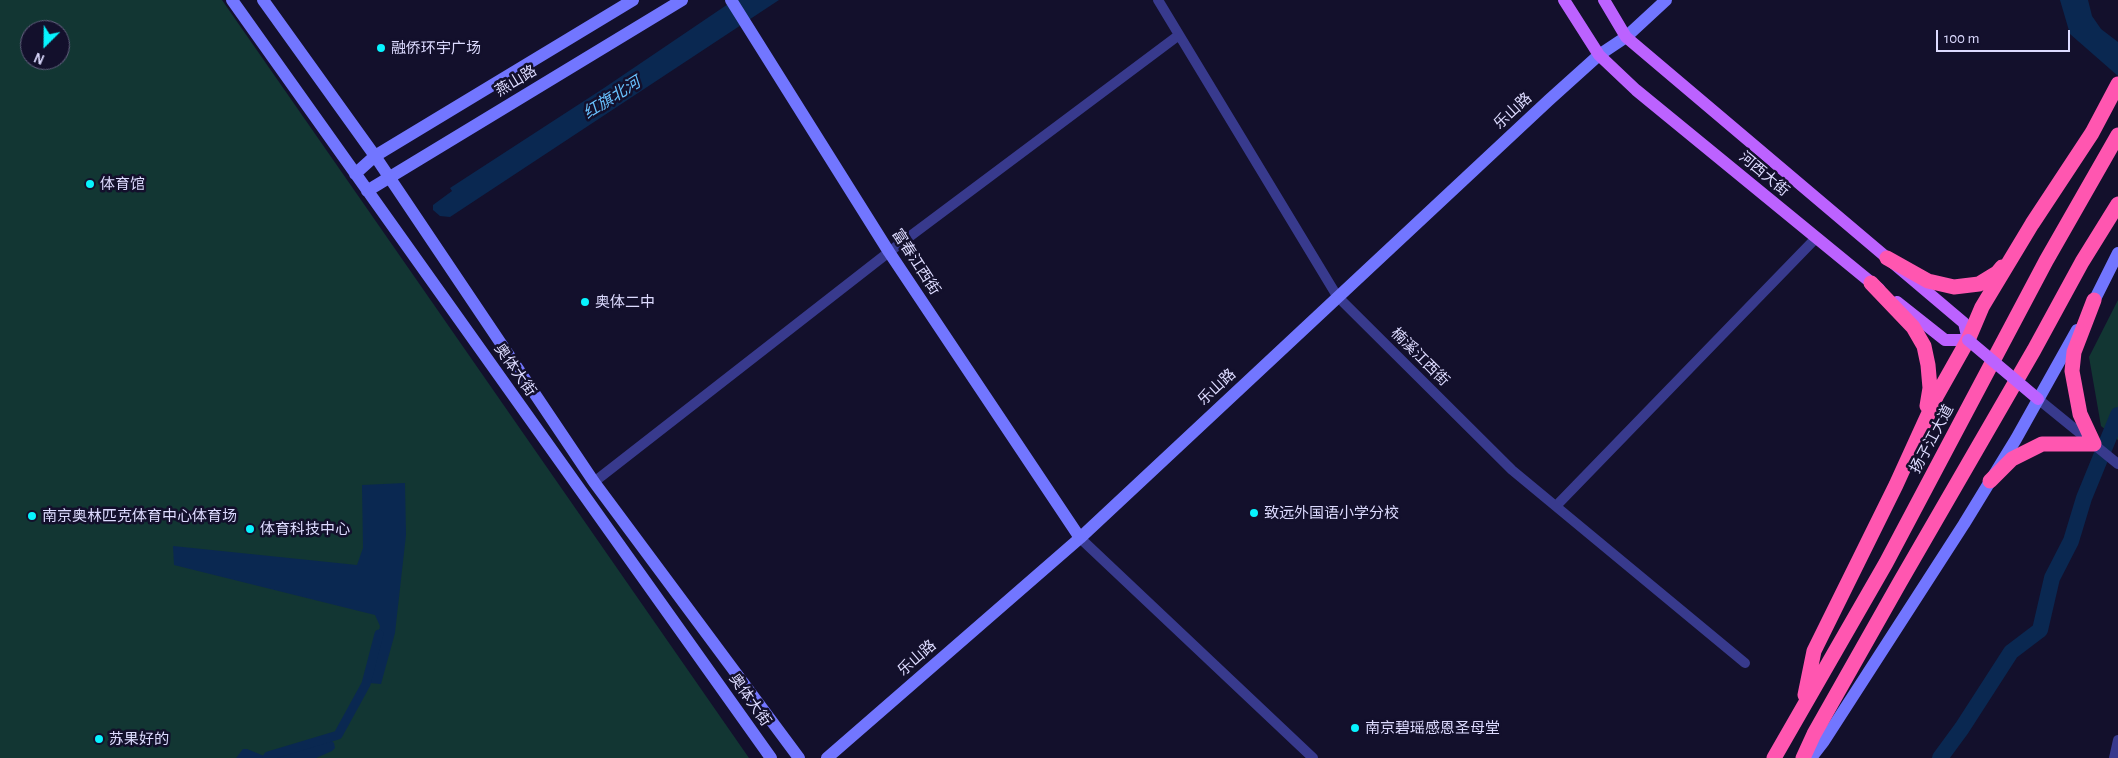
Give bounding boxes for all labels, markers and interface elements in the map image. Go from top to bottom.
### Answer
north arrow [20,20,70,70]
scale bar [1938,20,2072,52]
text: 100 m [1944,31,1979,46]
place label: 融侨环宇广场 [391,39,481,57]
marker: 融侨环宇广场 [375,42,387,54]
text: N [32,50,47,66]
street label: 燕山路 [492,62,540,100]
water label: 红旗北河 [580,73,644,123]
street label: 乐山路 [1490,89,1536,133]
street label: 河西大街 [1735,148,1793,200]
place label: 体育馆 [100,175,145,193]
marker: 体育馆 [84,178,96,190]
street label: 富春江西街 [888,226,944,298]
place label: 奥体二中 [595,293,655,311]
marker: 奥体二中 [579,296,591,308]
street label: 楠溪江西街 [1387,324,1453,390]
street label: 奥体大街 [490,340,540,400]
street label: 乐山路 [1194,365,1240,409]
street label: 扬子江大道 [1906,402,1958,476]
place label: 致远外国语小学分校 [1264,504,1399,522]
place label: 南京奥林匹克体育中心体育场 [42,507,237,525]
marker: 致远外国语小学分校 [1248,507,1260,519]
marker: 南京奥林匹克体育中心体育场 [26,510,38,522]
place label: 体育科技中心 [260,520,350,538]
marker: 体育科技中心 [244,523,256,535]
street label: 乐山路 [894,636,940,680]
street label: 奥体大街 [725,670,775,730]
place label: 南京碧瑶感恩圣母堂 [1365,719,1500,737]
marker: 南京碧瑶感恩圣母堂 [1349,722,1361,734]
place label: 苏果好的 [109,730,169,748]
marker: 苏果好的 [93,733,105,745]

